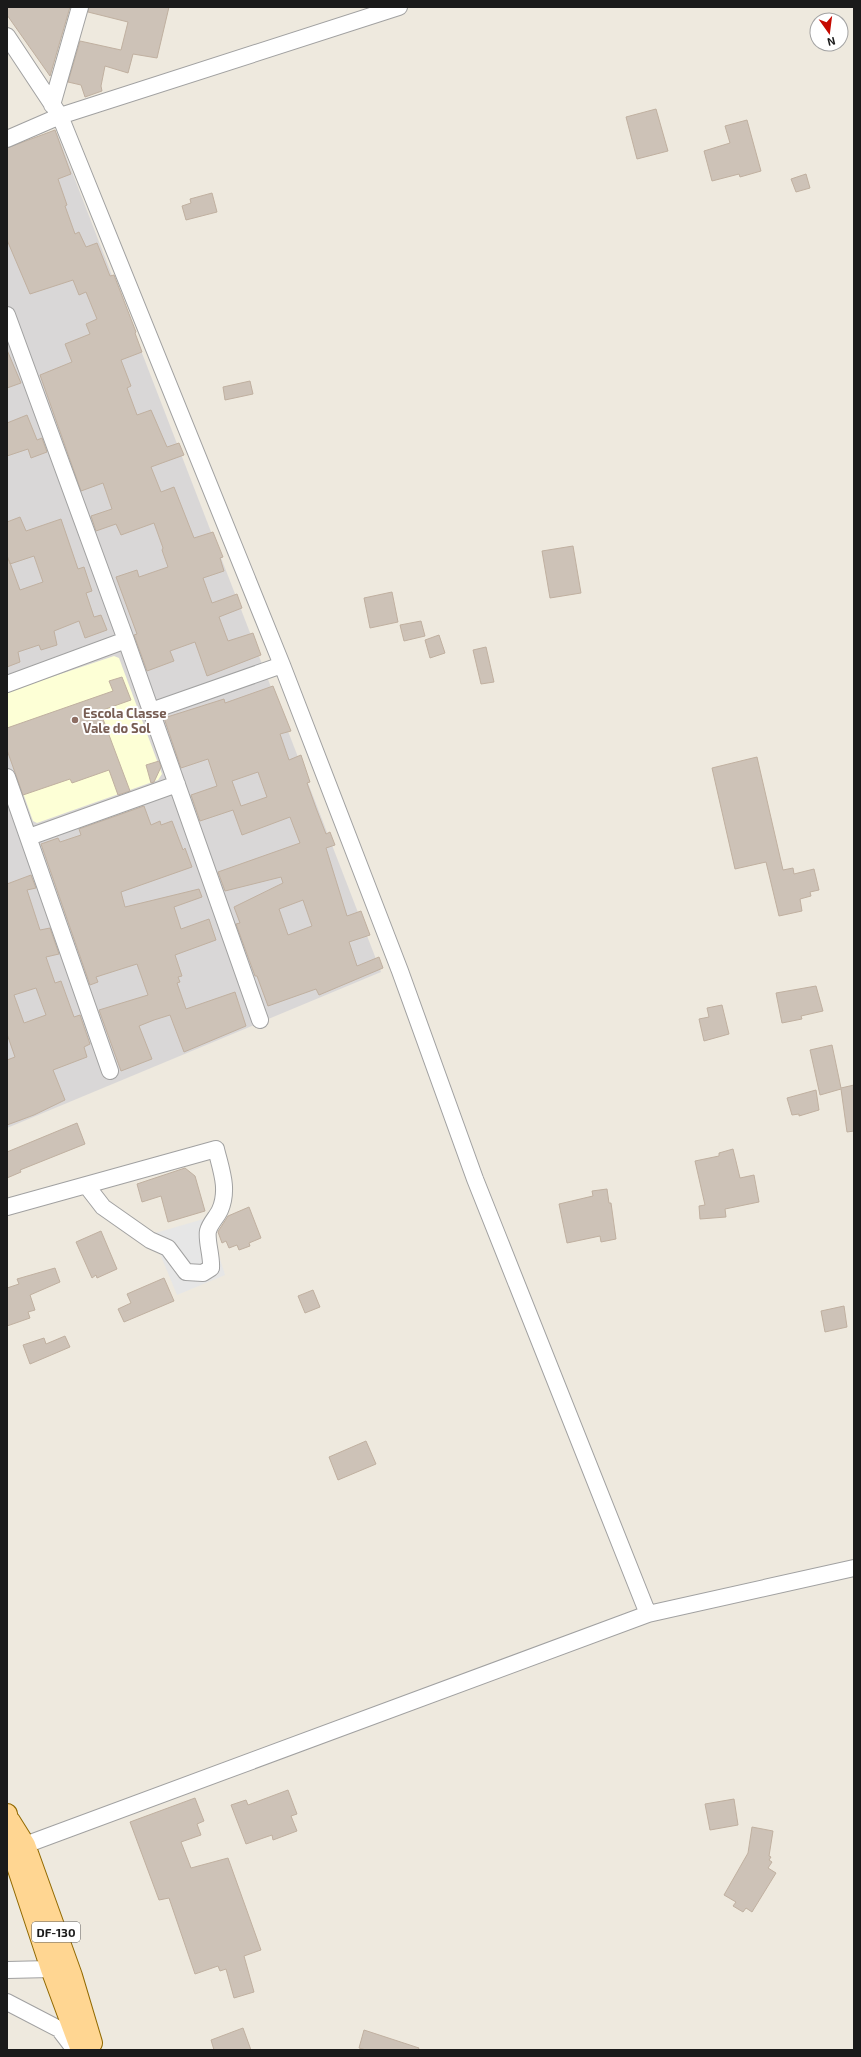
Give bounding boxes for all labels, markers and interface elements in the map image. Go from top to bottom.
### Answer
north arrow [809,12,849,52]
text: N [826,35,837,49]
place label: Escola Classe Vale do Sol [83,705,167,736]
marker: Escola Classe Vale do Sol [70,715,80,725]
road number: DF-130 [32,1922,80,1942]

